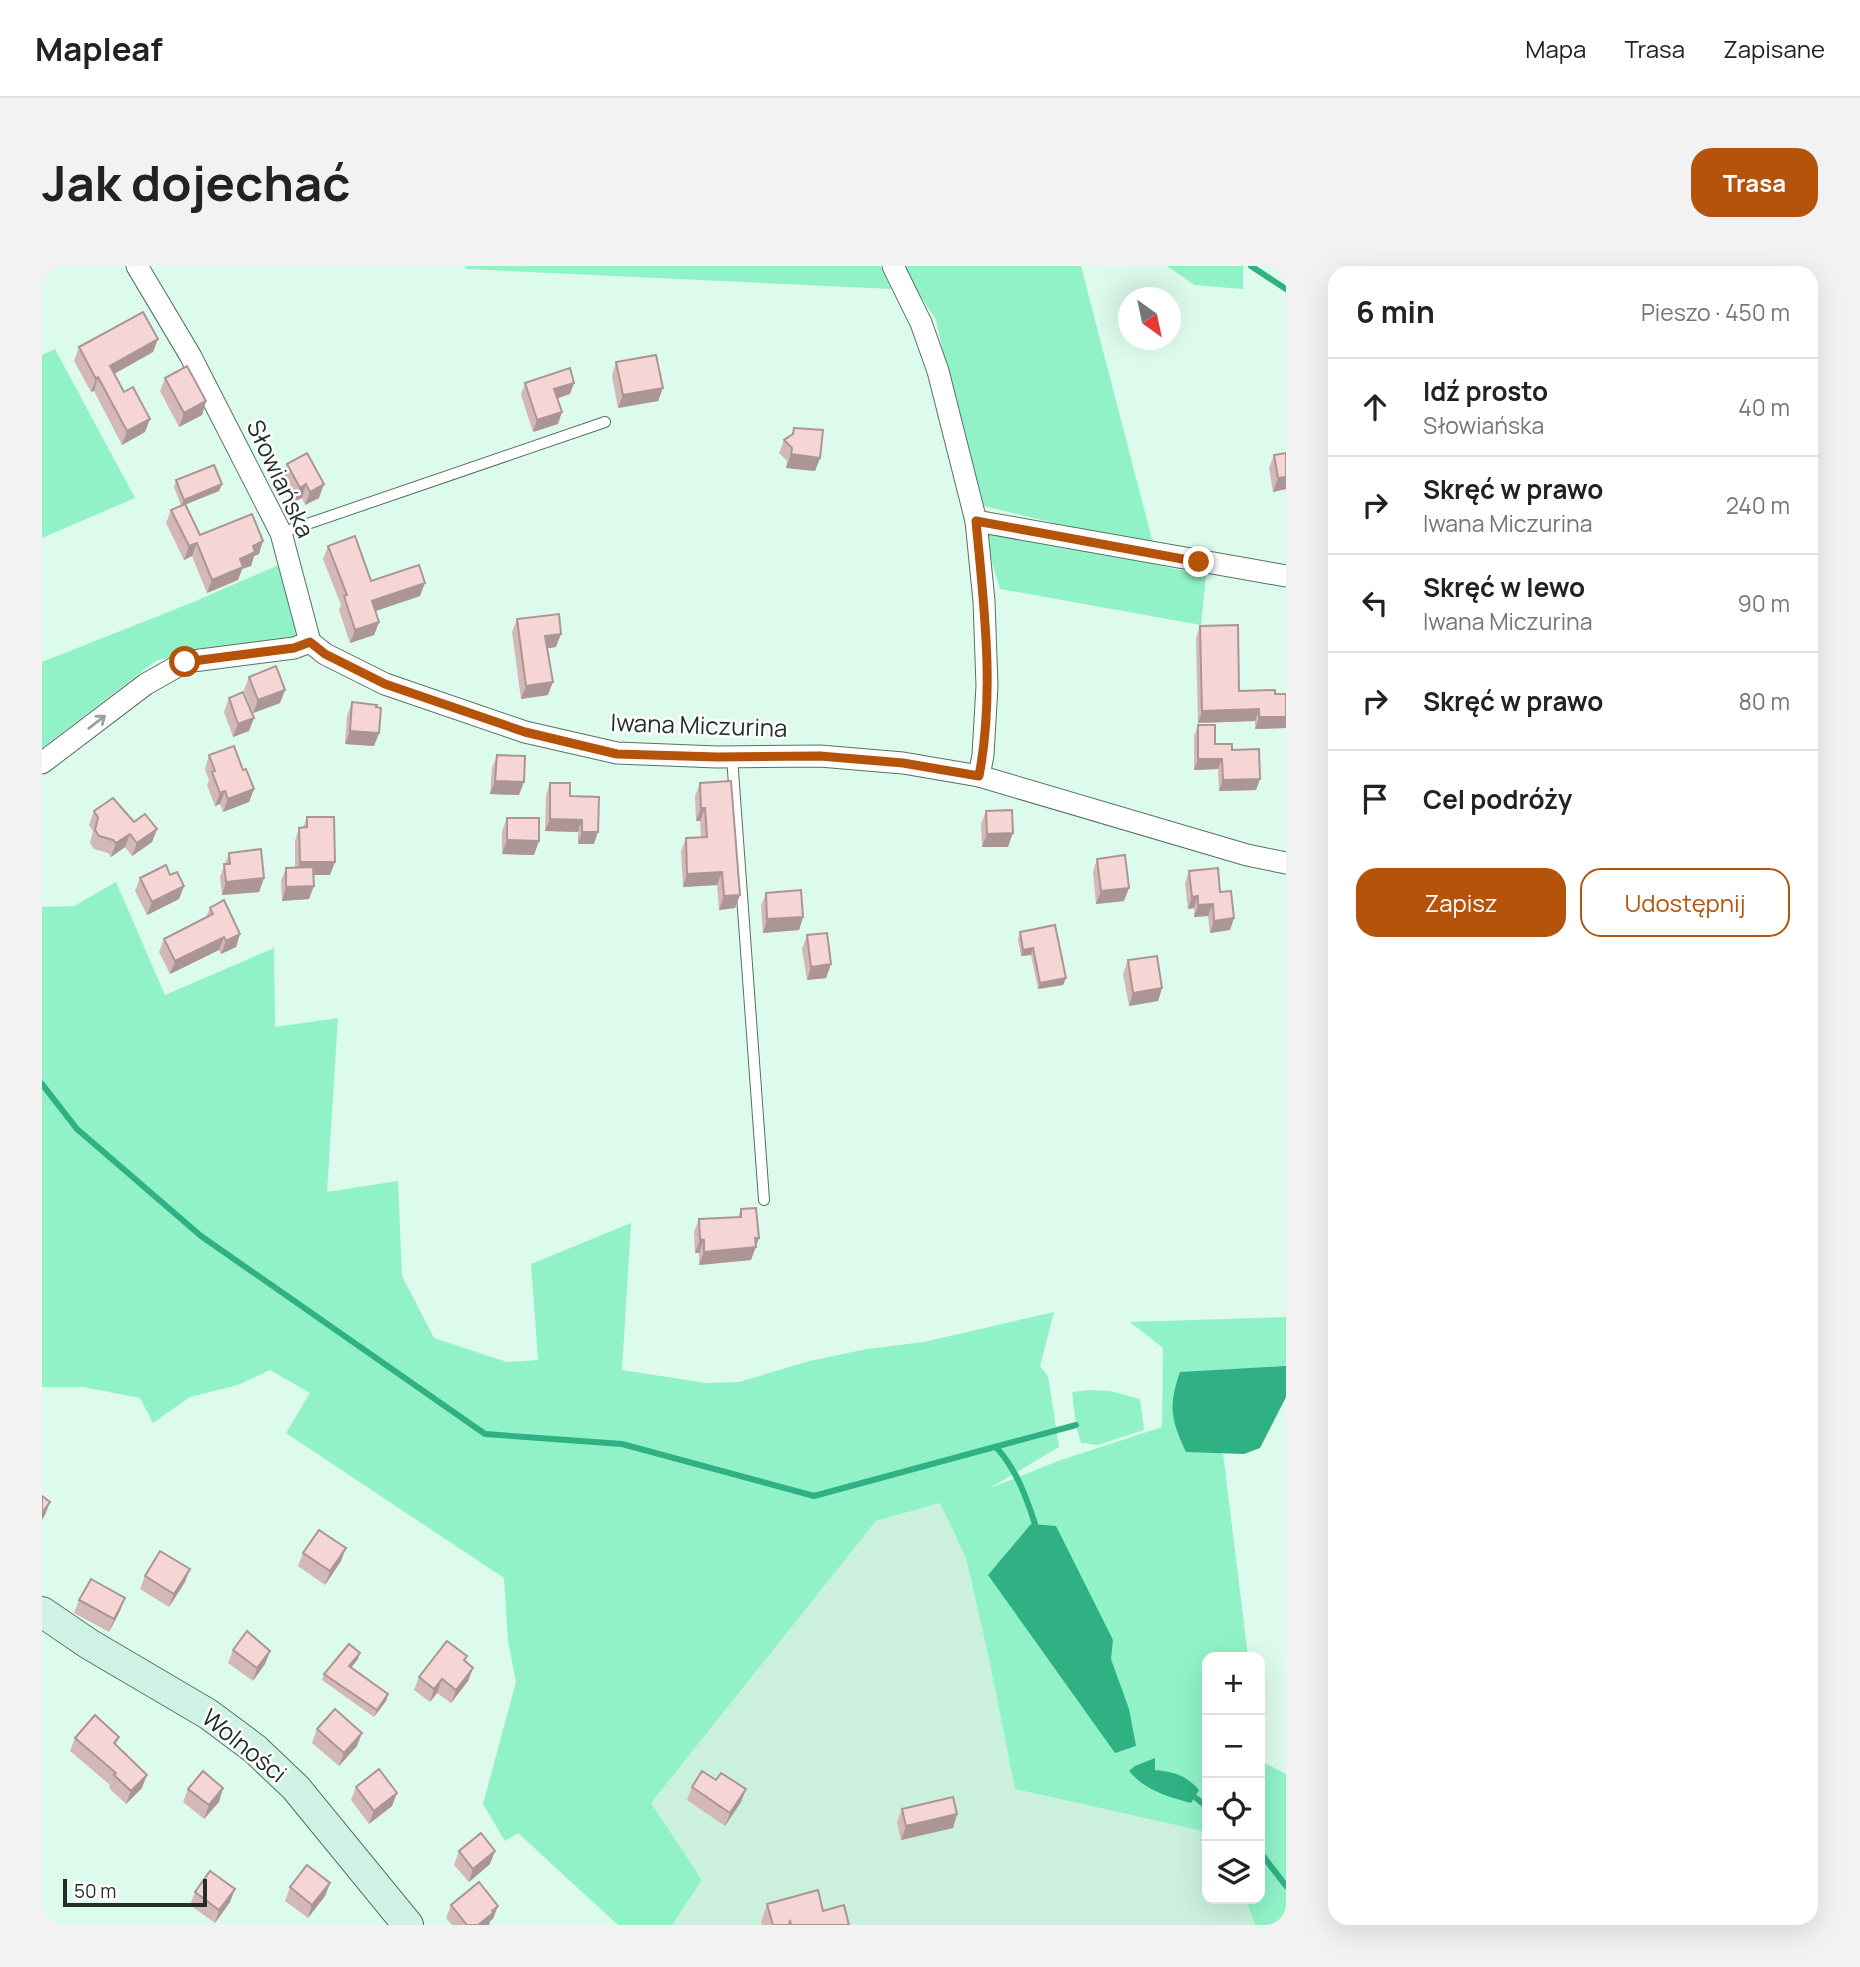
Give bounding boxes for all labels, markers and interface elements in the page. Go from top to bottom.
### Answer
text: Mapleaf [35,26,163,71]
text: Mapa [1525,32,1586,65]
text: Trasa [1624,32,1685,65]
text: Zapisane [1723,32,1825,65]
button: Trasa [1691,148,1818,217]
text: Jak dojechać [42,149,350,216]
north arrow [1118,287,1181,350]
text: 6 min [1356,291,1435,332]
text: Pieszo · 450 m [1641,296,1790,328]
text: Idź prosto [1423,373,1548,409]
icon: ahead [1356,388,1394,426]
text: 40 m [1738,391,1790,423]
text: Słowiańska [1423,409,1544,441]
street label: Słowiańska [240,414,323,543]
text: Skręć w prawo [1423,471,1603,507]
icon: right [1356,486,1394,524]
text: 240 m [1726,489,1790,521]
text: Iwana Miczurina [1423,507,1593,539]
route end [1183,546,1214,577]
text: Skręć w lewo [1423,569,1585,605]
icon: left [1356,584,1394,622]
text: 90 m [1738,587,1790,619]
text: Iwana Miczurina [1423,605,1593,637]
route start [169,646,200,677]
icon: right [1356,682,1394,720]
text: Skręć w prawo [1423,683,1603,719]
text: 80 m [1739,685,1790,717]
street label: Iwana Miczurina [610,705,788,744]
one-way arrow [87,715,105,730]
icon: arrive [1356,780,1394,818]
text: Cel podróży [1423,781,1572,817]
button: Zapisz [1356,868,1566,937]
button: Udostępnij [1580,868,1790,937]
map controls [1202,1652,1265,1904]
button: + [1202,1652,1265,1715]
street label: Wolności [196,1700,294,1789]
button: − [1202,1715,1265,1778]
button: locate [1202,1778,1265,1841]
button: layers [1202,1841,1265,1904]
scale bar [63,1876,206,1908]
text: 50 m [74,1878,116,1904]

